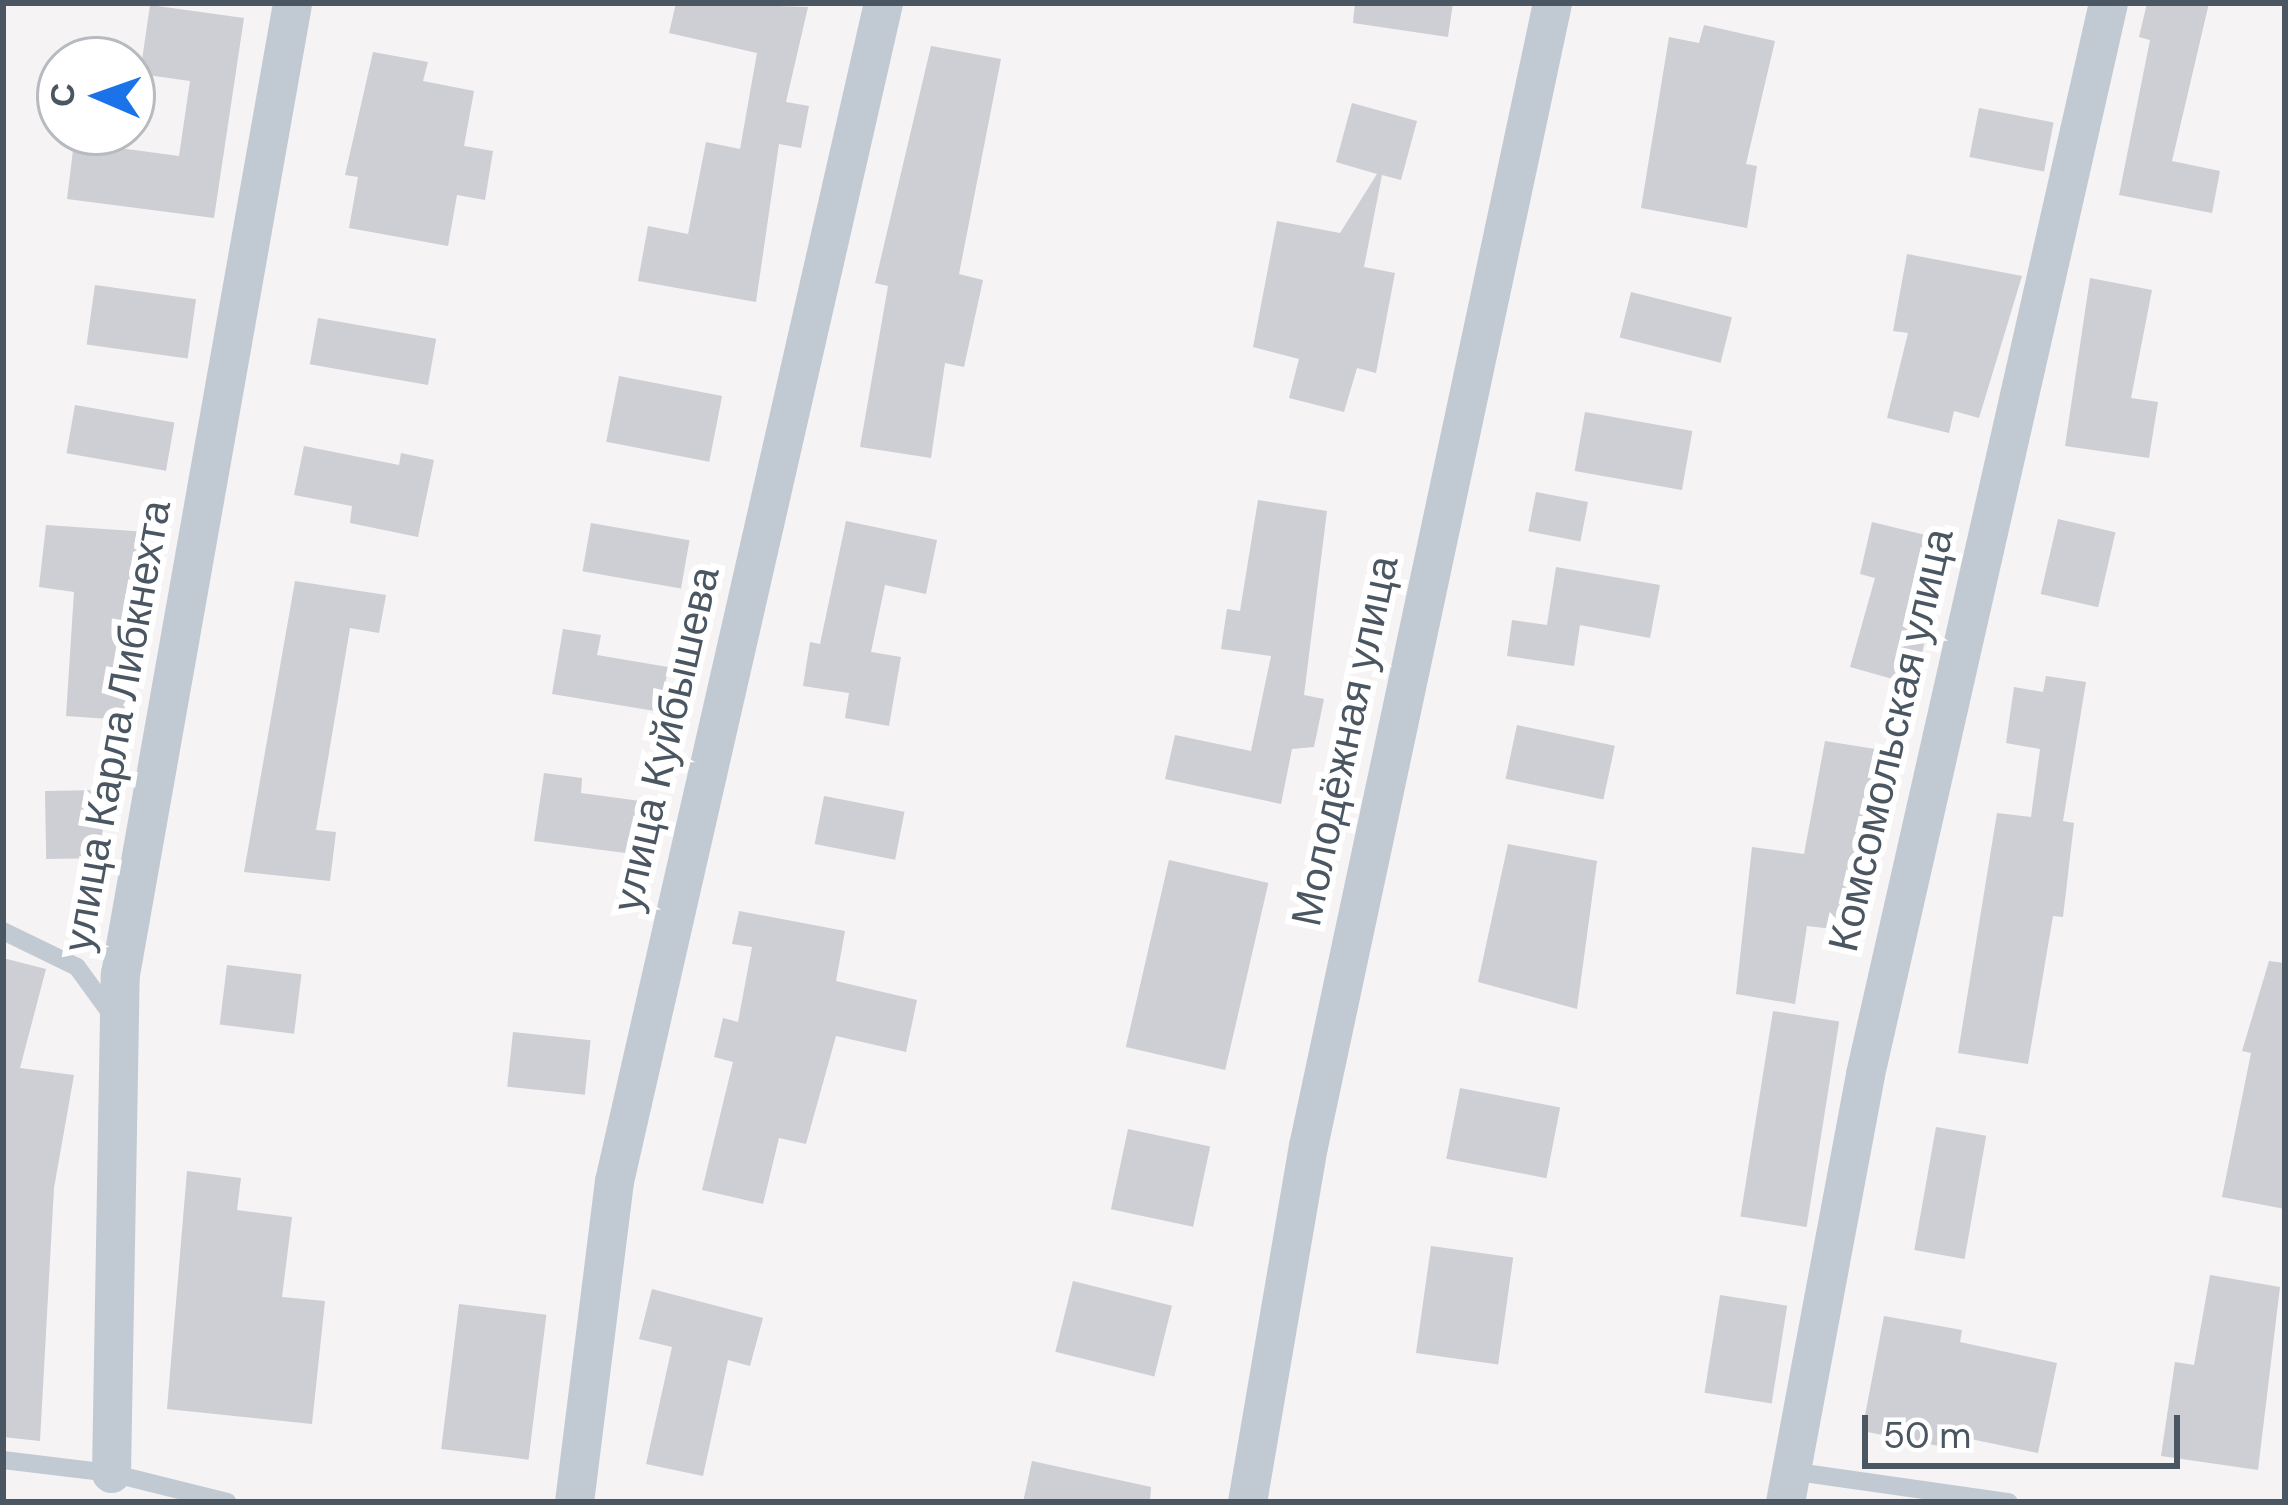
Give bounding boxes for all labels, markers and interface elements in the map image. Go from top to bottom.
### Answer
north arrow [36,36,156,156]
text: С [41,82,84,107]
street label: улица Карла Либкнехта [52,497,182,955]
street label: Комсомольская улица [1818,524,1964,956]
street label: Молодёжная улица [1281,551,1409,931]
street label: улица Куйбышева [602,562,730,916]
scale bar [1868,1391,2186,1465]
text: 50 m [1883,1412,1971,1459]

